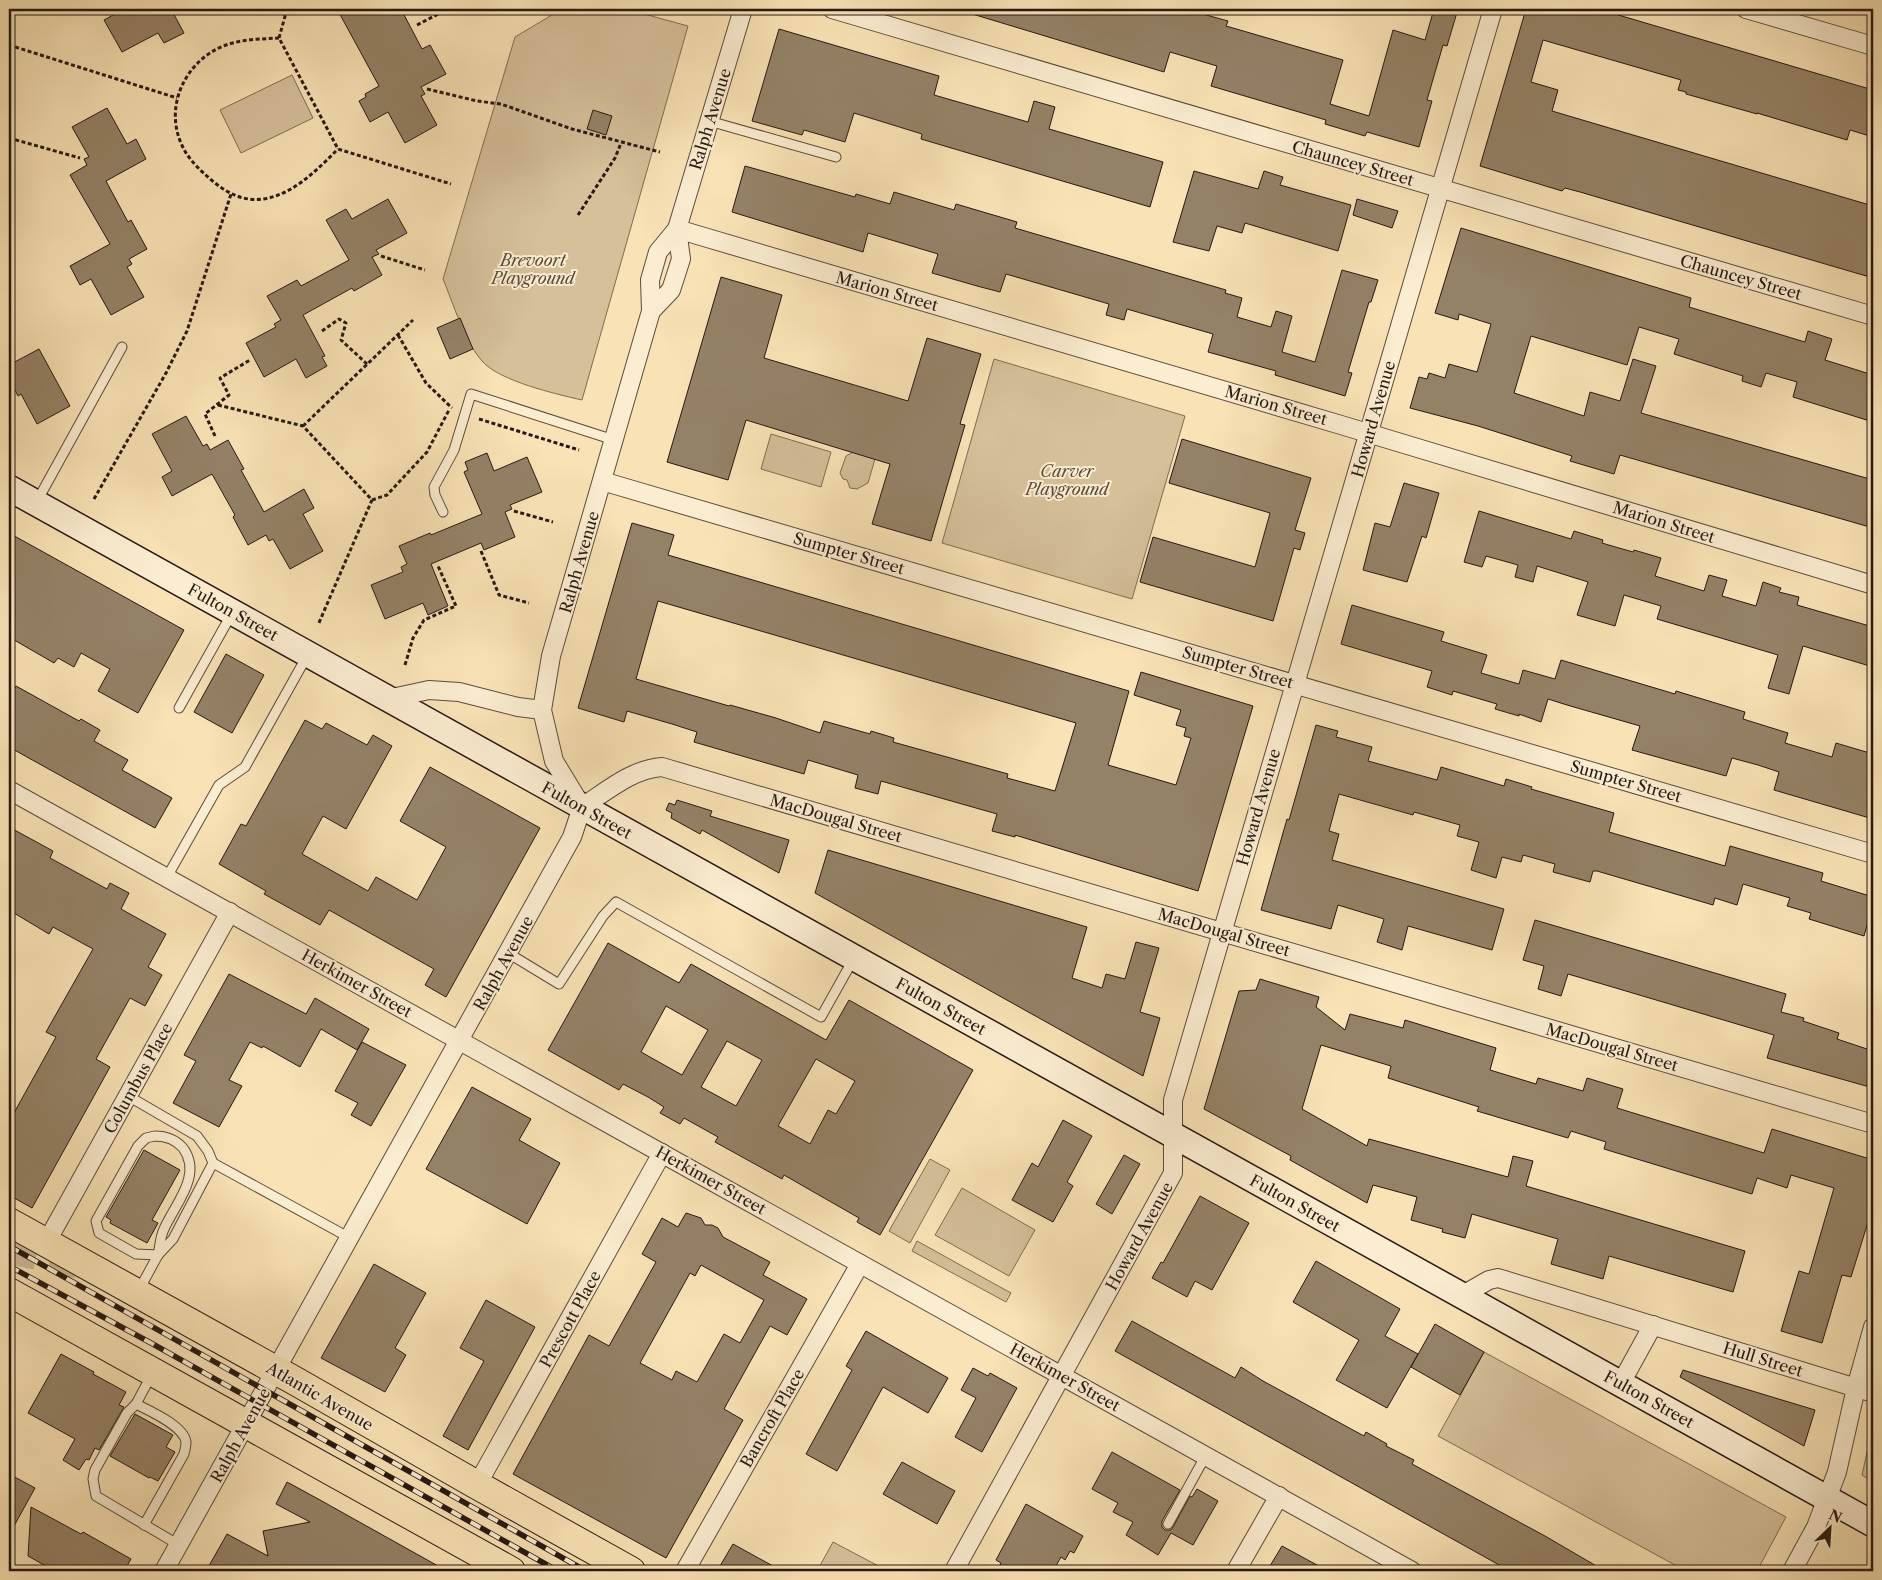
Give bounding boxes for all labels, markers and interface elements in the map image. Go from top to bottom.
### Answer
street label: Ralph Avenue [685,66,735,172]
street label: Chauncey Street [1290,136,1417,190]
park label: Brevoort Playground [489,250,576,288]
street label: Chauncey Street [1678,250,1805,304]
street label: Marion Street [834,267,941,315]
street label: Howard Avenue [1347,358,1399,480]
street label: Marion Street [1223,381,1330,429]
park label: Carver Playground [1023,461,1110,499]
street label: Marion Street [1611,497,1718,547]
street label: Ralph Avenue [555,509,603,615]
street label: Sumpter Street [791,528,907,579]
street label: Fulton Street [184,579,282,645]
street label: Sumpter Street [1180,642,1296,693]
street label: Howard Avenue [1232,746,1284,868]
street label: Sumpter Street [1568,756,1684,807]
street label: Fulton Street [538,777,636,843]
street label: MacDougal Street [768,790,905,847]
street label: MacDougal Street [1156,904,1293,961]
street label: Ralph Avenue [469,912,537,1014]
street label: Herkimer Street [298,944,416,1022]
street label: Fulton Street [892,973,990,1039]
street label: Columbus Place [99,1019,177,1137]
street label: MacDougal Street [1544,1019,1681,1076]
street label: Herkimer Street [652,1141,770,1219]
street label: Fulton Street [1246,1170,1344,1236]
street label: Howard Avenue [1101,1178,1177,1294]
street label: Prescott Place [535,1267,605,1371]
street label: Hull Street [1721,1337,1806,1381]
street label: Herkimer Street [1006,1338,1124,1416]
street label: Atlantic Avenue [262,1357,377,1435]
street label: Bancroft Place [736,1365,808,1471]
street label: Fulton Street [1600,1366,1698,1432]
street label: Ralph Avenue [206,1384,274,1486]
north arrow [1804,1502,1854,1552]
text: N [1826,1505,1845,1527]

